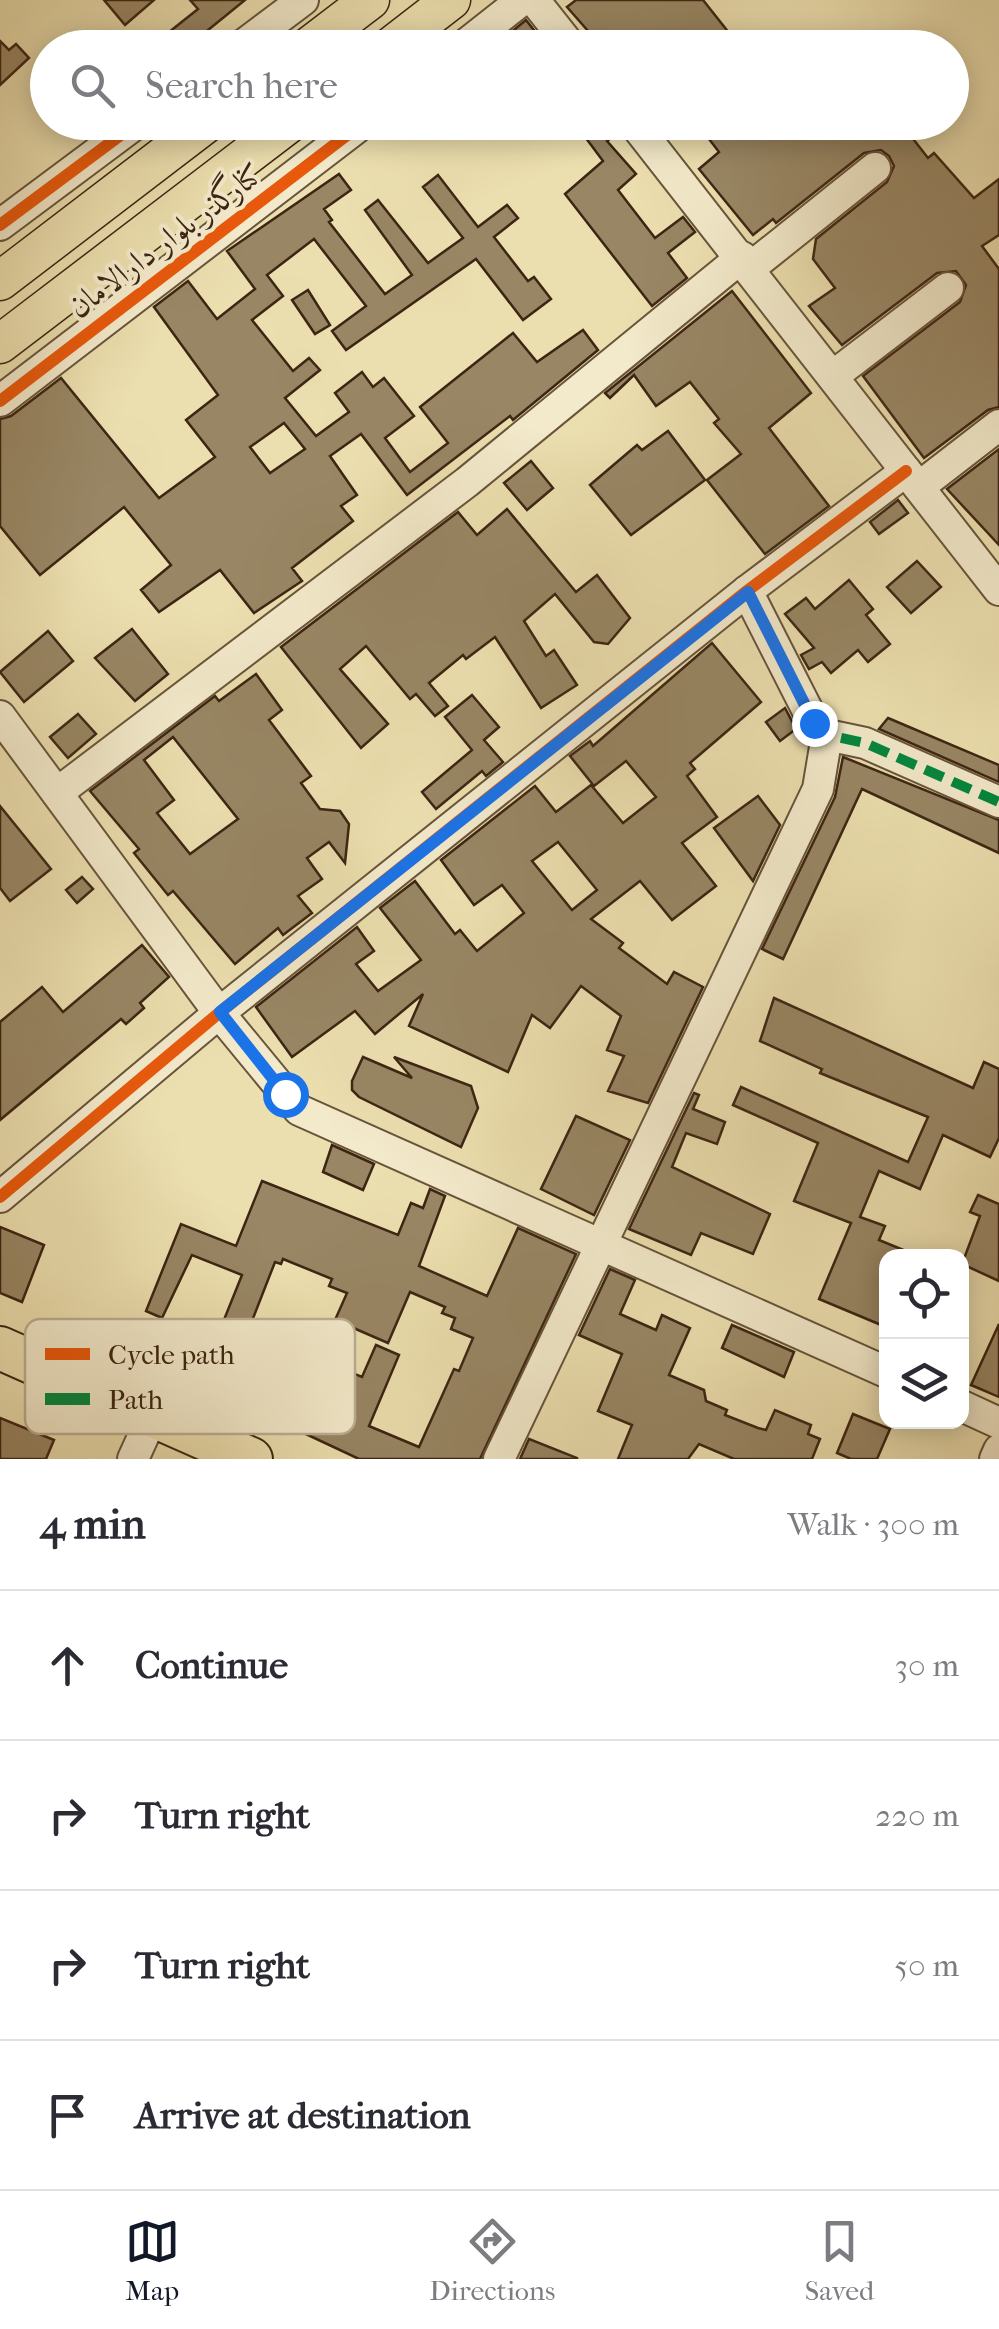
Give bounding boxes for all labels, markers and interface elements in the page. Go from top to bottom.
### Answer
search box [30,30,969,140]
icon: search [65,58,120,113]
text: Search here [145,63,338,108]
street label: کنارگذر بلوار دارالامان [58,152,270,325]
route end [792,701,838,747]
route start [263,1072,309,1118]
map controls [879,1249,969,1429]
button: locate [879,1249,969,1339]
legend [25,1319,355,1434]
text: Cycle path [108,1338,235,1371]
button: layers [879,1339,969,1429]
text: Path [108,1383,164,1416]
text: 4 min [40,1500,146,1549]
text: Walk · 300 m [788,1506,959,1543]
icon: ahead [40,1638,95,1693]
text: Continue [135,1643,288,1688]
text: 30 m [895,1647,959,1684]
icon: right [40,1788,95,1843]
text: Turn right [135,1793,310,1838]
text: 220 m [875,1797,959,1834]
icon: right [40,1938,95,1993]
text: Turn right [135,1943,310,1988]
text: 50 m [894,1947,959,1984]
icon: arrive [40,2088,95,2143]
text: Arrive at destination [135,2093,471,2138]
tab: Map [125,2214,180,2307]
tab: Directions [429,2214,555,2307]
tab: Saved [805,2214,874,2307]

